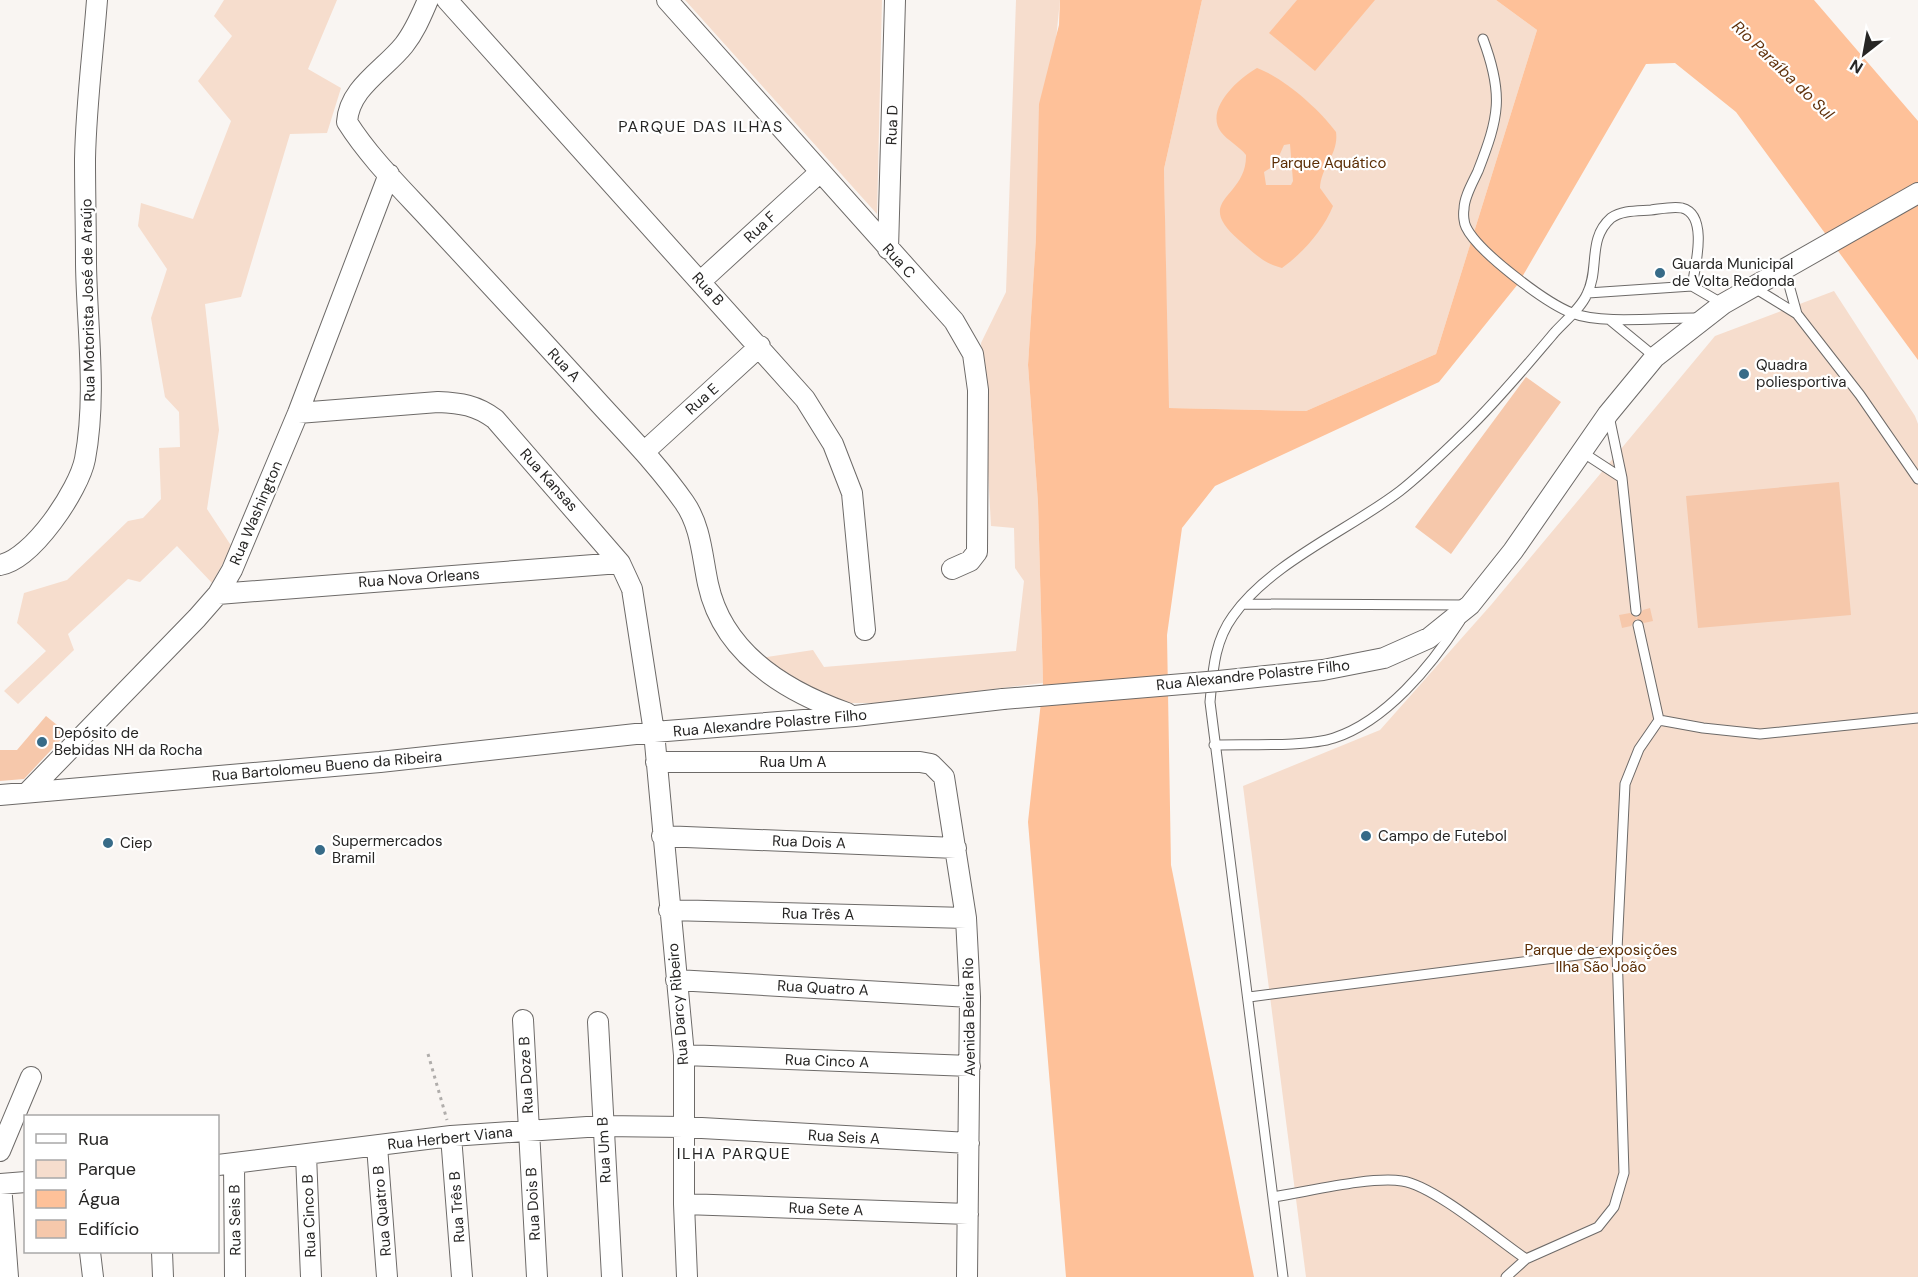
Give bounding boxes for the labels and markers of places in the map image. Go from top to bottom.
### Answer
place label: Guarda Municipal de Volta Redonda [1672,254,1795,291]
marker: Guarda Municipal de Volta Redonda [1653,266,1667,280]
place label: Quadra poliesportiva [1756,355,1846,392]
marker: Quadra poliesportiva [1737,367,1751,381]
place label: Depósito de Bebidas NH da Rocha [54,723,203,760]
marker: Depósito de Bebidas NH da Rocha [35,735,49,749]
place label: Campo de Futebol [1378,826,1507,846]
marker: Campo de Futebol [1359,829,1373,843]
place label: Supermercados Bramil [332,831,442,868]
place label: Ciep [120,833,152,853]
marker: Ciep [101,836,115,850]
marker: Supermercados Bramil [313,843,327,857]

